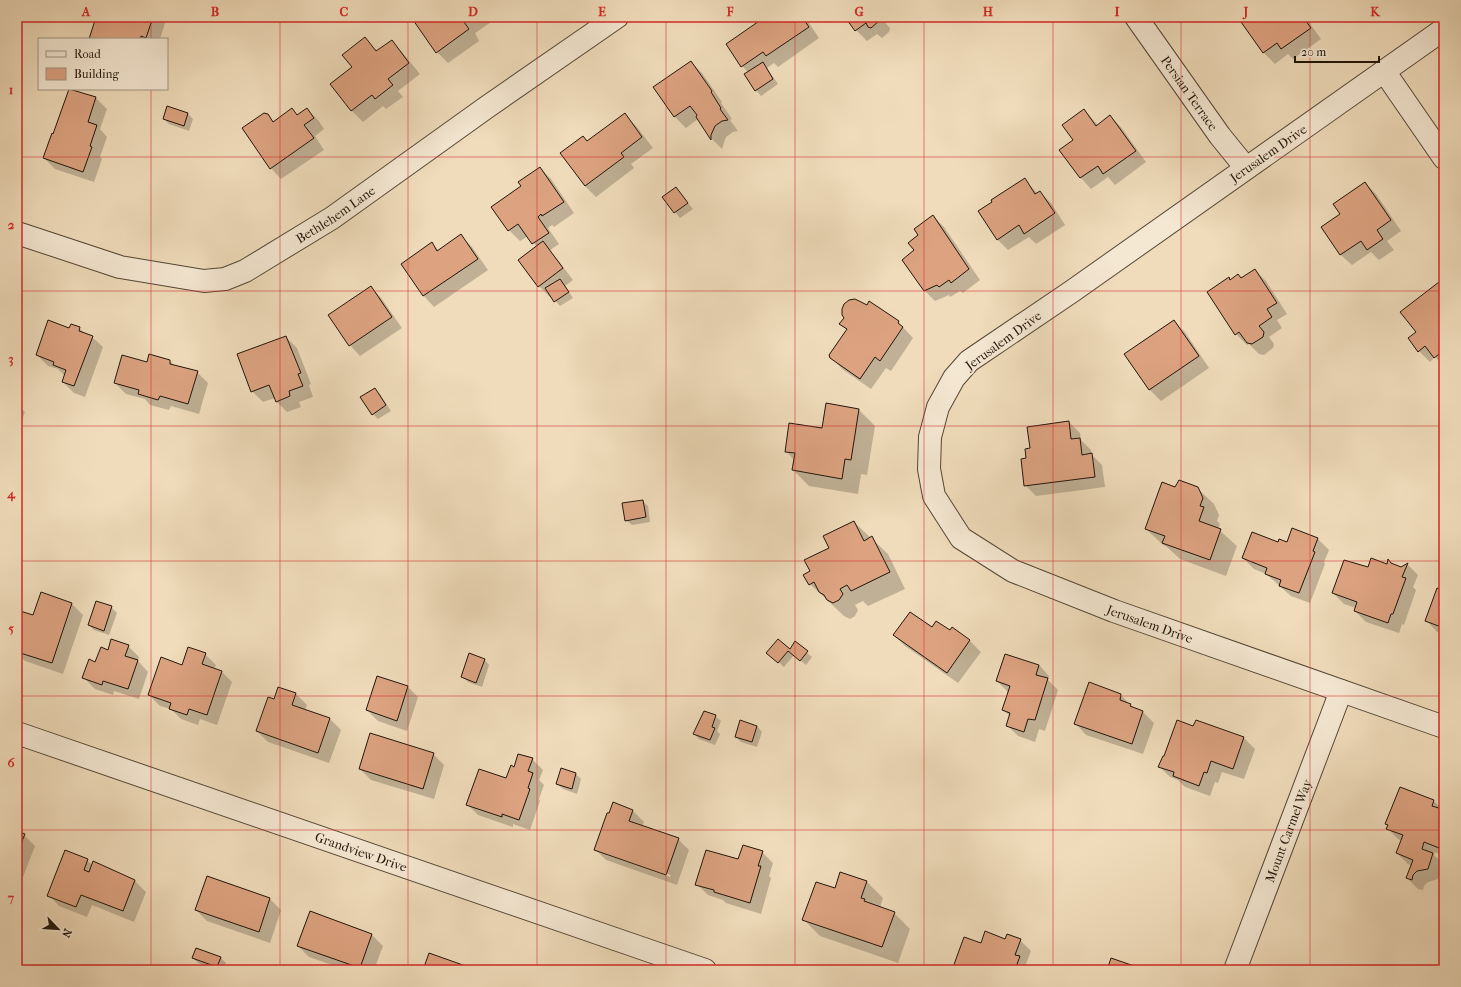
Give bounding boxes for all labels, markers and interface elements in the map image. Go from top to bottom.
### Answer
text: A [81,4,91,19]
text: B [211,4,220,19]
text: C [340,4,349,19]
text: D [468,4,478,19]
text: E [598,4,606,19]
text: F [726,4,734,19]
text: G [854,4,864,19]
text: H [983,4,994,19]
text: I [1114,4,1120,19]
text: J [1242,4,1249,20]
text: K [1370,4,1381,19]
legend [38,38,168,90]
scale bar [1295,38,1379,64]
text: 20 m [1301,45,1326,59]
text: Road [74,47,101,61]
street label: Persian Terrace [1158,53,1221,134]
text: Building [74,67,119,81]
text: 1 [9,82,14,97]
street label: Jerusalem Drive [1226,121,1310,186]
street label: Bethlehem Lane [293,182,378,246]
text: 2 [8,217,15,232]
street label: Jerusalem Drive [962,308,1045,374]
text: 3 [8,351,14,367]
text: 4 [6,486,16,502]
street label: Jerusalem Drive [1104,602,1195,646]
text: 5 [8,621,14,636]
text: 6 [7,755,15,770]
street label: Mount Carmel Way [1262,776,1315,884]
street label: Grandview Drive [313,829,409,875]
text: 7 [7,890,15,905]
north arrow [38,909,78,949]
text: N [59,926,74,940]

